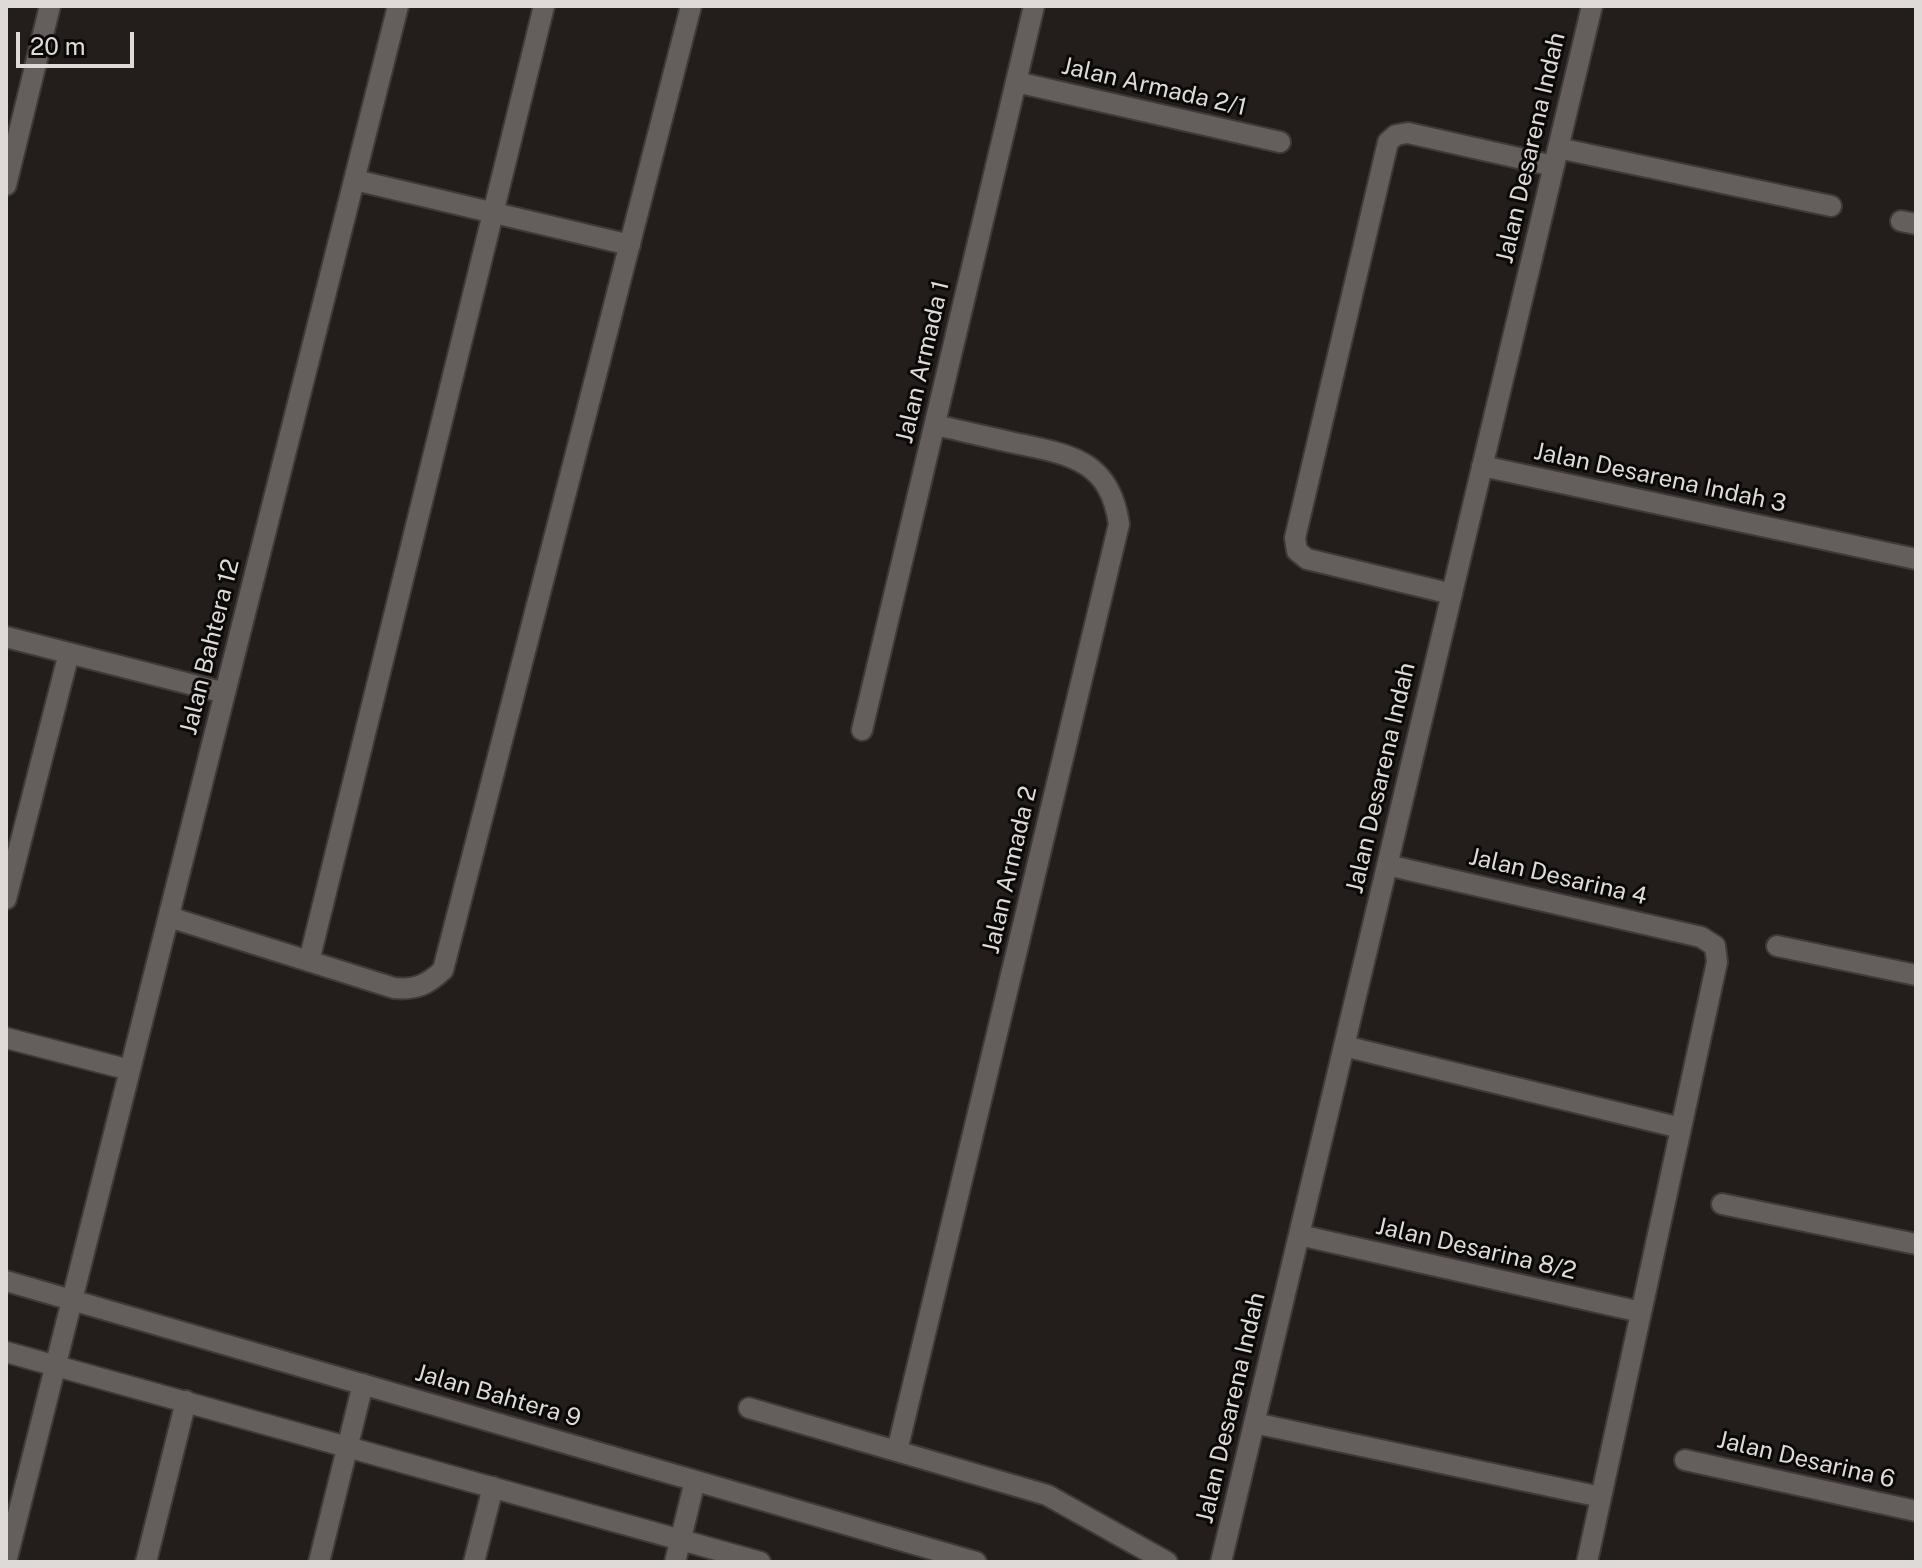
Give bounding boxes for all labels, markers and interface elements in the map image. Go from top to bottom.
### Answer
scale bar [20,16,138,66]
street label: Jalan Desarena Indah [1490,30,1572,266]
text: 20 m [30,32,86,60]
street label: Jalan Armada 2/1 [1059,52,1249,122]
street label: Jalan Armada 1 [890,278,956,446]
street label: Jalan Desarena Indah 3 [1531,437,1789,519]
street label: Jalan Bahtera 12 [174,556,246,738]
street label: Jalan Desarena Indah [1340,660,1422,896]
street label: Jalan Armada 2 [977,784,1043,956]
street label: Jalan Desarina 4 [1466,843,1650,911]
street label: Jalan Desarina 8/2 [1373,1212,1579,1286]
street label: Jalan Desarena Indah [1190,1290,1272,1526]
street label: Jalan Bahtera 9 [412,1359,584,1433]
street label: Jalan Desarina 6 [1714,1426,1898,1494]

